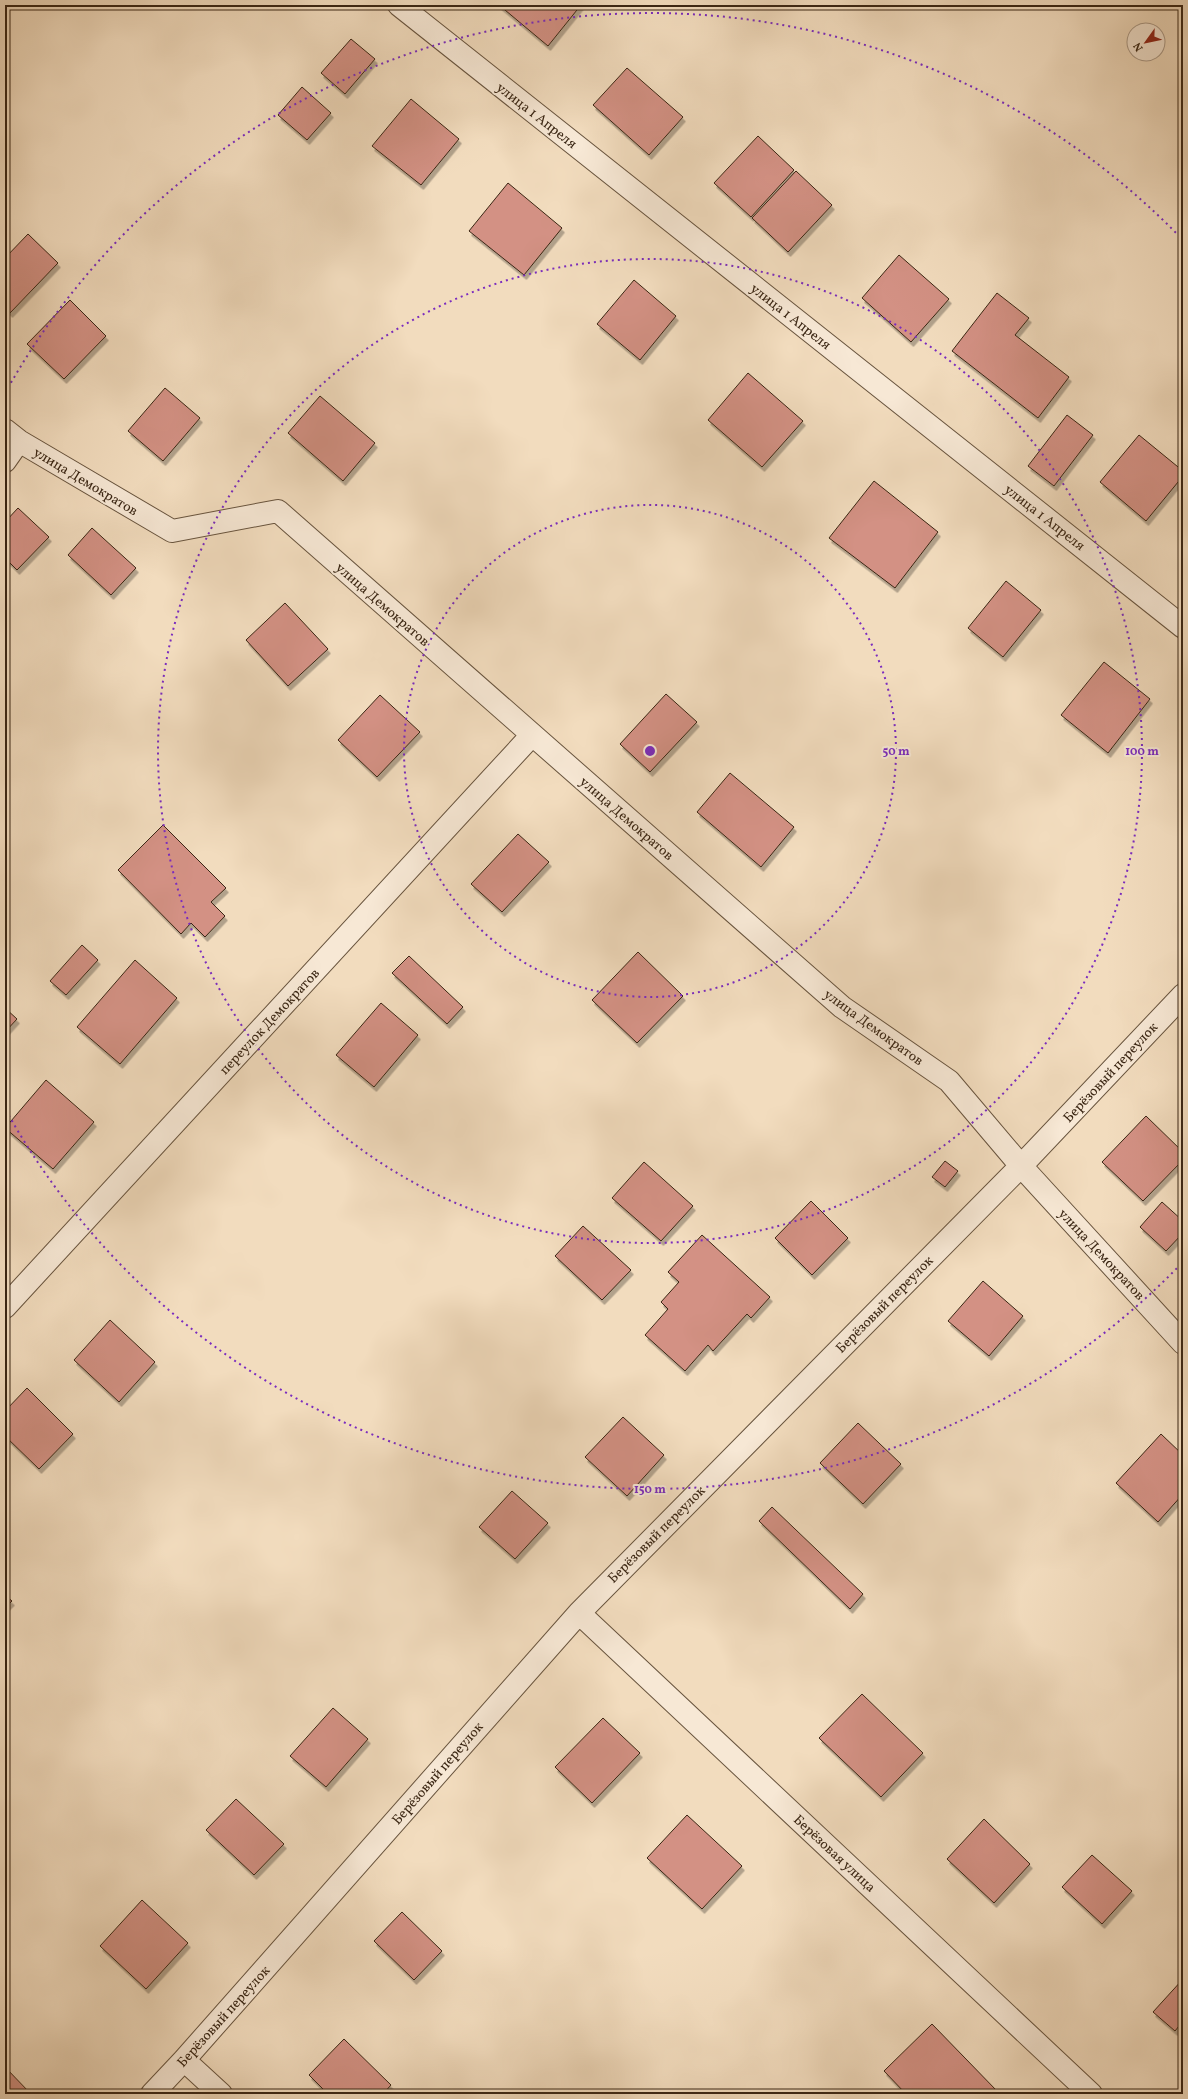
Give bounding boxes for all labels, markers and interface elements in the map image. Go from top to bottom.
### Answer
north arrow [1126,22,1166,62]
text: N [1130,39,1147,54]
street label: улица 1 Апреля [492,79,580,154]
street label: улица 1 Апреля [746,280,834,355]
street label: улица Демократов [29,443,141,521]
street label: улица 1 Апреля [1000,481,1088,556]
street label: улица Демократов [331,559,433,651]
centre of rings [643,744,657,758]
text: 50 m [882,744,910,760]
text: 100 m [1125,744,1159,760]
street label: улица Демократов [575,773,677,865]
street label: переулок Демократов [216,965,324,1079]
street label: улица Демократов [819,986,927,1071]
street label: Берёзовый переулок [1060,1018,1163,1127]
street label: улица Демократов [1053,1205,1148,1305]
street label: Берёзовый переулок [832,1252,938,1358]
street label: Берёзовый переулок [604,1482,710,1588]
text: 150 m [634,1482,666,1498]
street label: Берёзовый переулок [388,1718,489,1830]
street label: Берёзовая улица [789,1811,879,1897]
street label: Берёзовый переулок [173,1962,275,2072]

